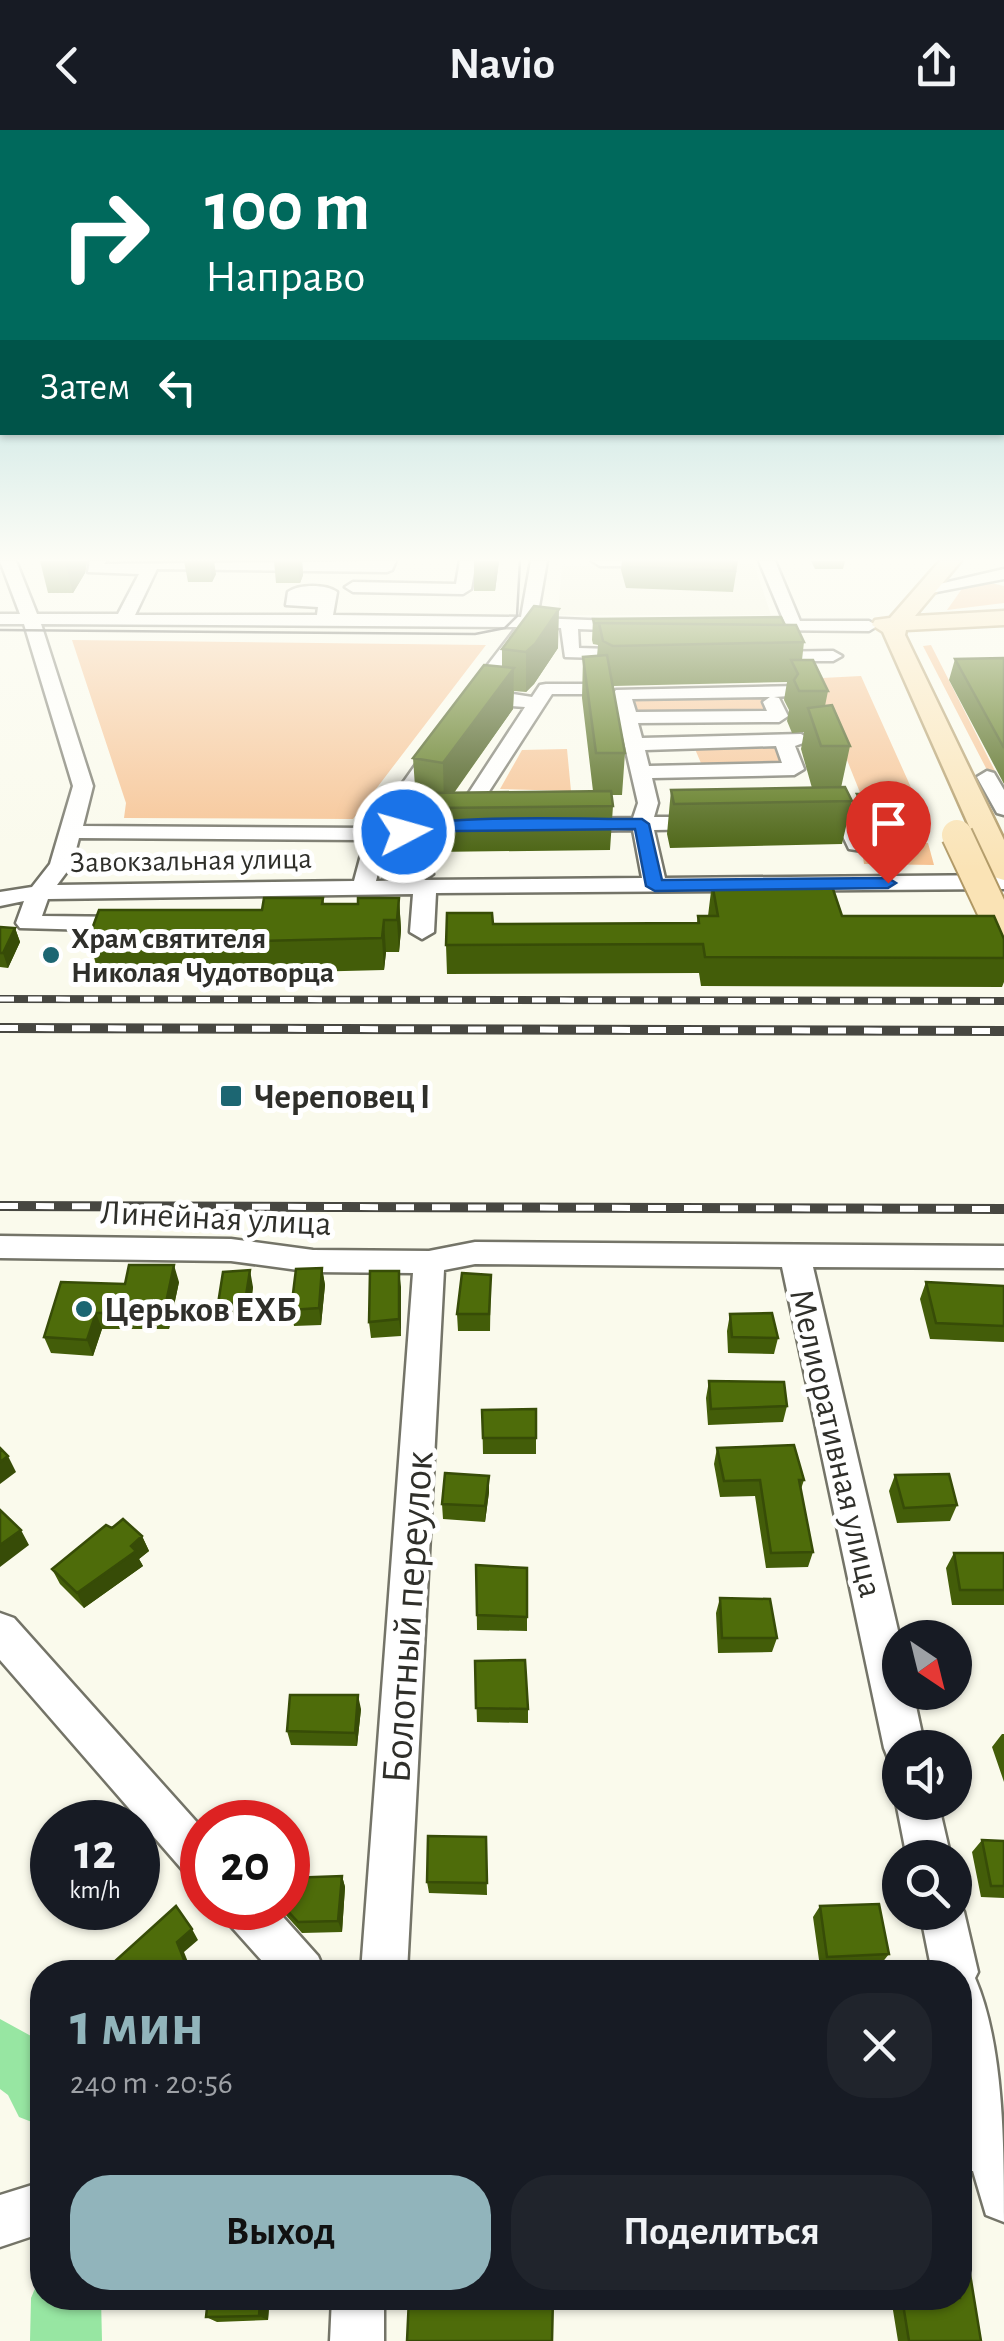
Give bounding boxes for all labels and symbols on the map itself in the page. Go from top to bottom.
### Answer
position arrow [352,780,456,884]
pin [846,781,931,884]
street label: Завокзальная улица [70,844,312,878]
place label: Храм святителя Николая Чудотворца [71,924,334,988]
marker: Храм святителя Николая Чудотворца [40,944,62,966]
place label: Череповец I [254,1080,430,1115]
marker: Череповец I [218,1083,244,1109]
street label: Линейная улица [99,1195,332,1242]
street label: Мелиоративная улица [783,1286,888,1601]
place label: Церьков ЕХБ [104,1293,297,1328]
marker: Церьков ЕХБ [73,1298,95,1320]
street label: Болотный переулок [375,1450,441,1785]
north arrow [882,1620,972,1710]
speed limit sign: 20 [180,1800,310,1930]

